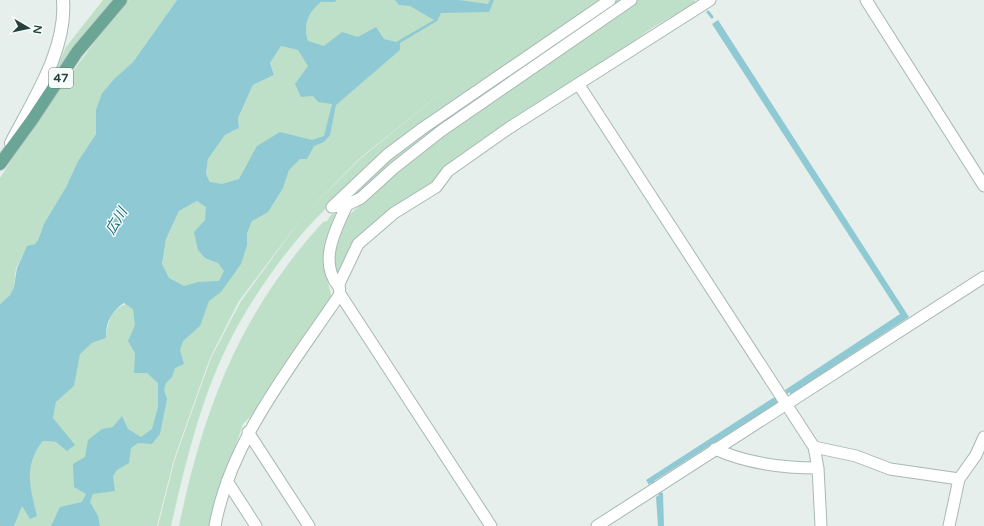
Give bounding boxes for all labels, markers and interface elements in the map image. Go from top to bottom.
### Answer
north arrow [8,8,48,48]
text: N [30,24,44,35]
road number: 47 [49,68,73,88]
water label: 広川 [102,203,132,238]

